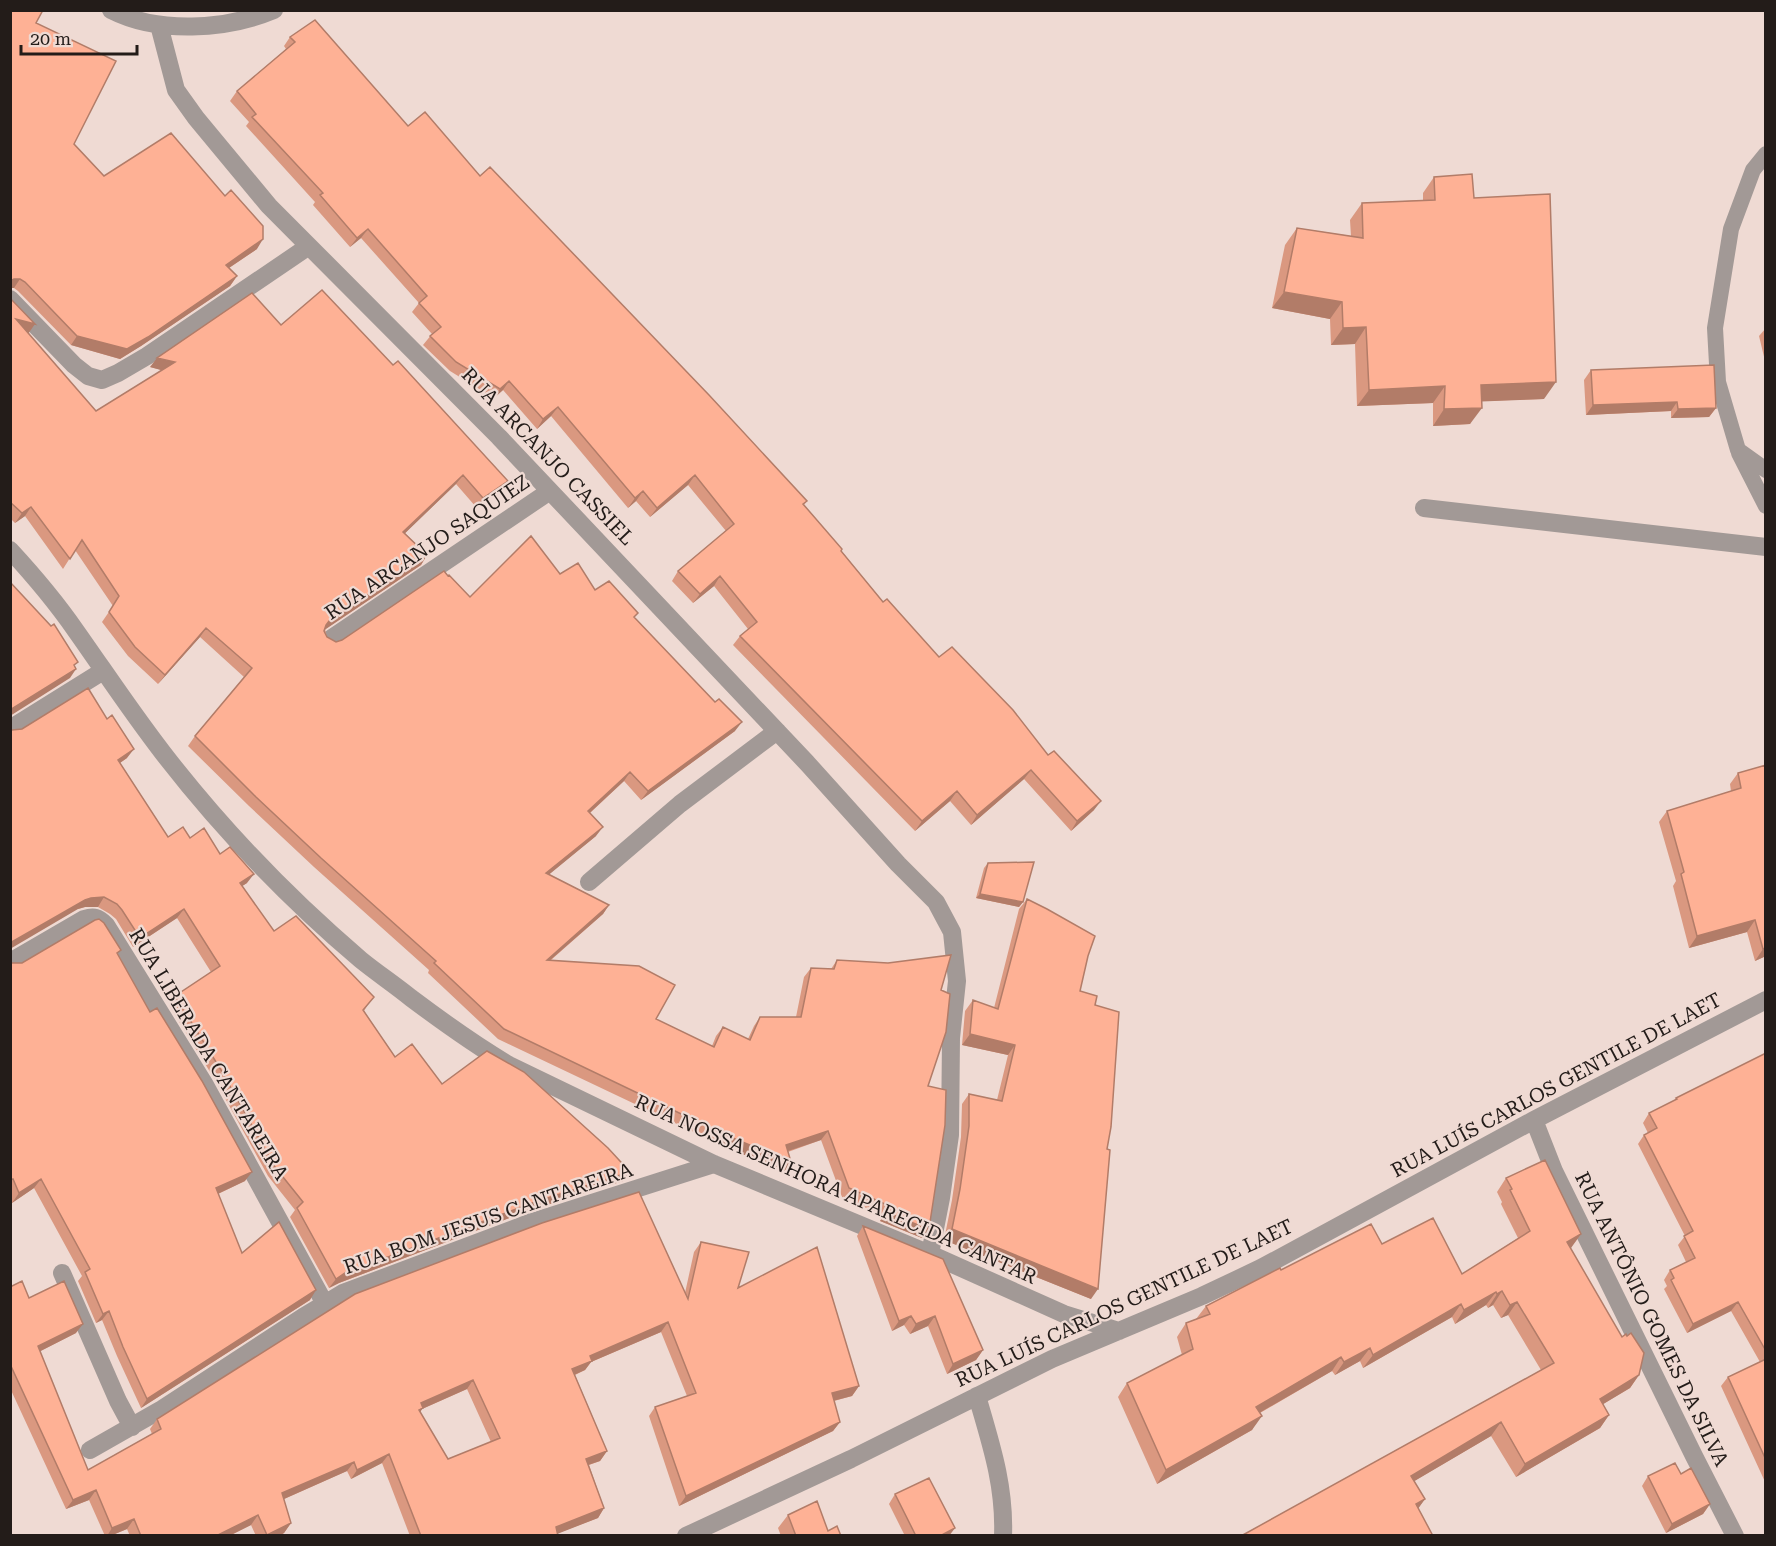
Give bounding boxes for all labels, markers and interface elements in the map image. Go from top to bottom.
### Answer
scale bar [21,18,136,56]
text: 20 m [30,28,71,49]
street label: RUA ARCANJO CASSIEL [457,362,639,550]
street label: RUA ARCANJO SAQUIEZ [320,469,534,625]
street label: RUA LIBERADA CANTAREIRA [124,924,294,1184]
street label: RUA LUÍS CARLOS GENTILE DE LAET [1387,987,1725,1183]
street label: RUA NOSSA SENHORA APARECIDA CANTAR [631,1089,1041,1289]
street label: RUA BOM JESUS CANTAREIRA [340,1157,636,1279]
street label: RUA ANTÔNIO GOMES DA SILVA [1570,1168,1734,1470]
street label: RUA LUÍS CARLOS GENTILE DE LAET [951,1214,1297,1392]

